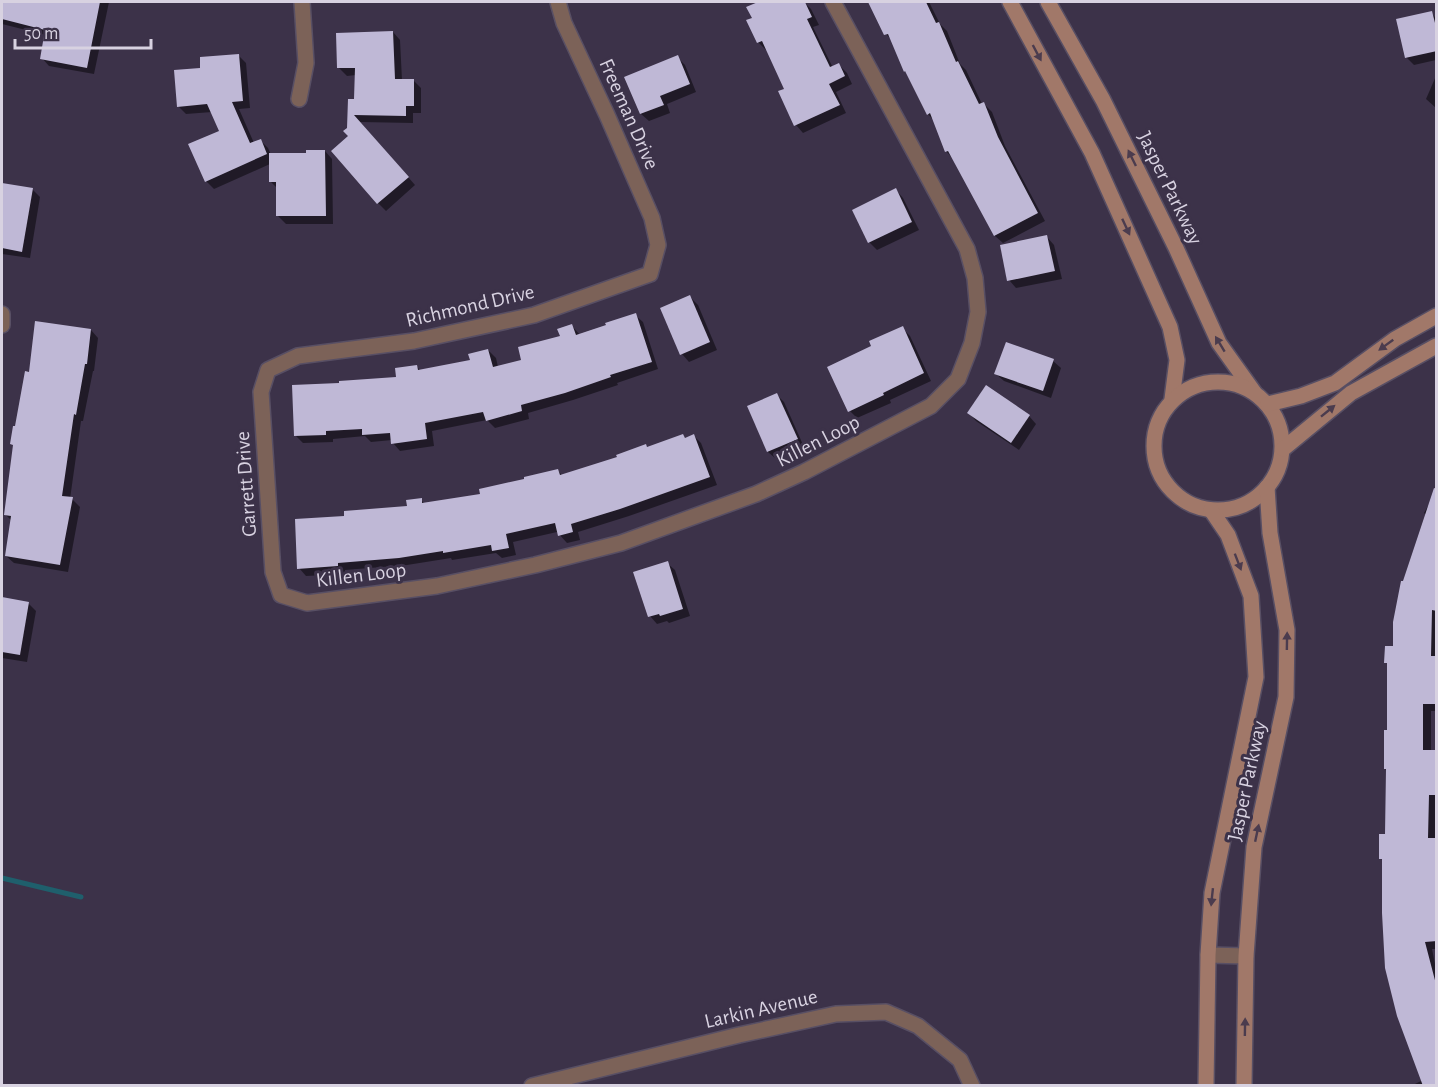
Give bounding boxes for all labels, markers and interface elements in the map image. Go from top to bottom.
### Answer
scale bar [15,12,152,50]
text: 50 m [24,25,58,43]
one-way arrow [1032,45,1042,62]
street label: Freeman Drive [595,55,663,173]
street label: Jasper Parkway [1134,128,1206,248]
one-way arrow [1127,150,1137,167]
one-way arrow [1121,218,1130,235]
street label: Richmond Drive [404,281,536,331]
one-way arrow [1215,336,1226,352]
one-way arrow [1379,339,1394,351]
one-way arrow [1320,406,1335,418]
street label: Killen Loop [773,411,863,471]
street label: Garrett Drive [232,431,260,537]
one-way arrow [1233,553,1243,571]
street label: Killen Loop [315,559,407,591]
one-way arrow [1282,631,1292,650]
street label: Jasper Parkway [1224,719,1270,843]
one-way arrow [1252,823,1262,842]
one-way arrow [1207,887,1217,906]
street label: Larkin Avenue [703,986,819,1032]
one-way arrow [1240,1018,1250,1037]

